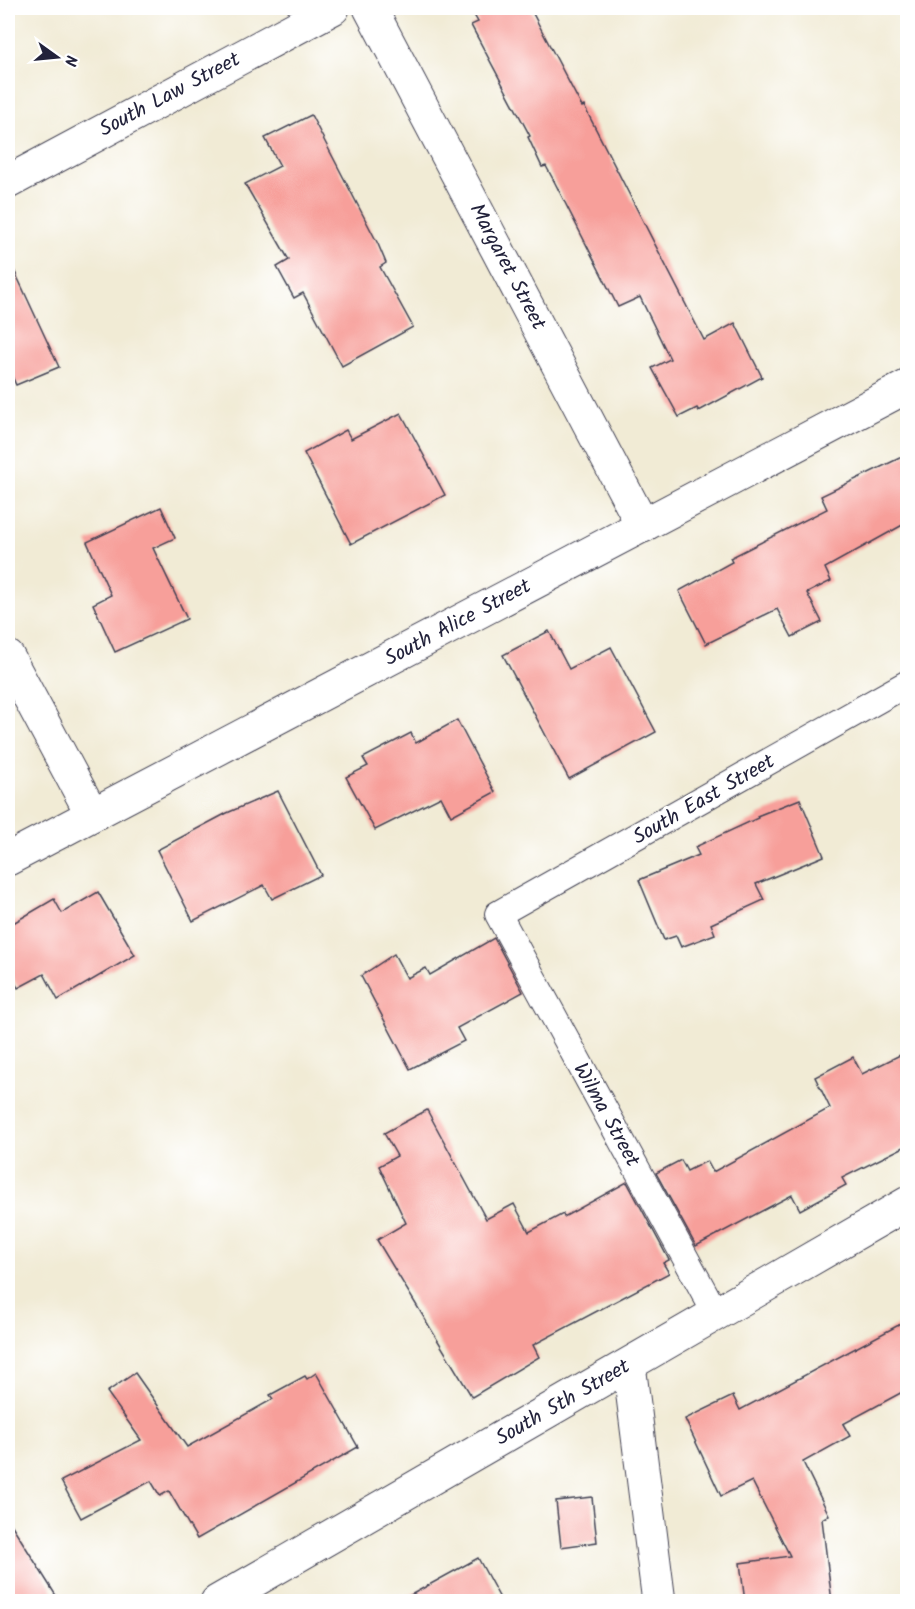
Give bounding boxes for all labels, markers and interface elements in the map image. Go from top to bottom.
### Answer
north arrow [27,27,87,87]
street label: South Law Street [94,43,247,146]
text: N [57,52,83,69]
street label: Margaret Street [460,198,555,337]
street label: South Alice Street [379,570,538,676]
street label: South East Street [627,745,782,854]
street label: Wilma Street [564,1057,649,1174]
street label: South 5th Street [489,1351,637,1455]

